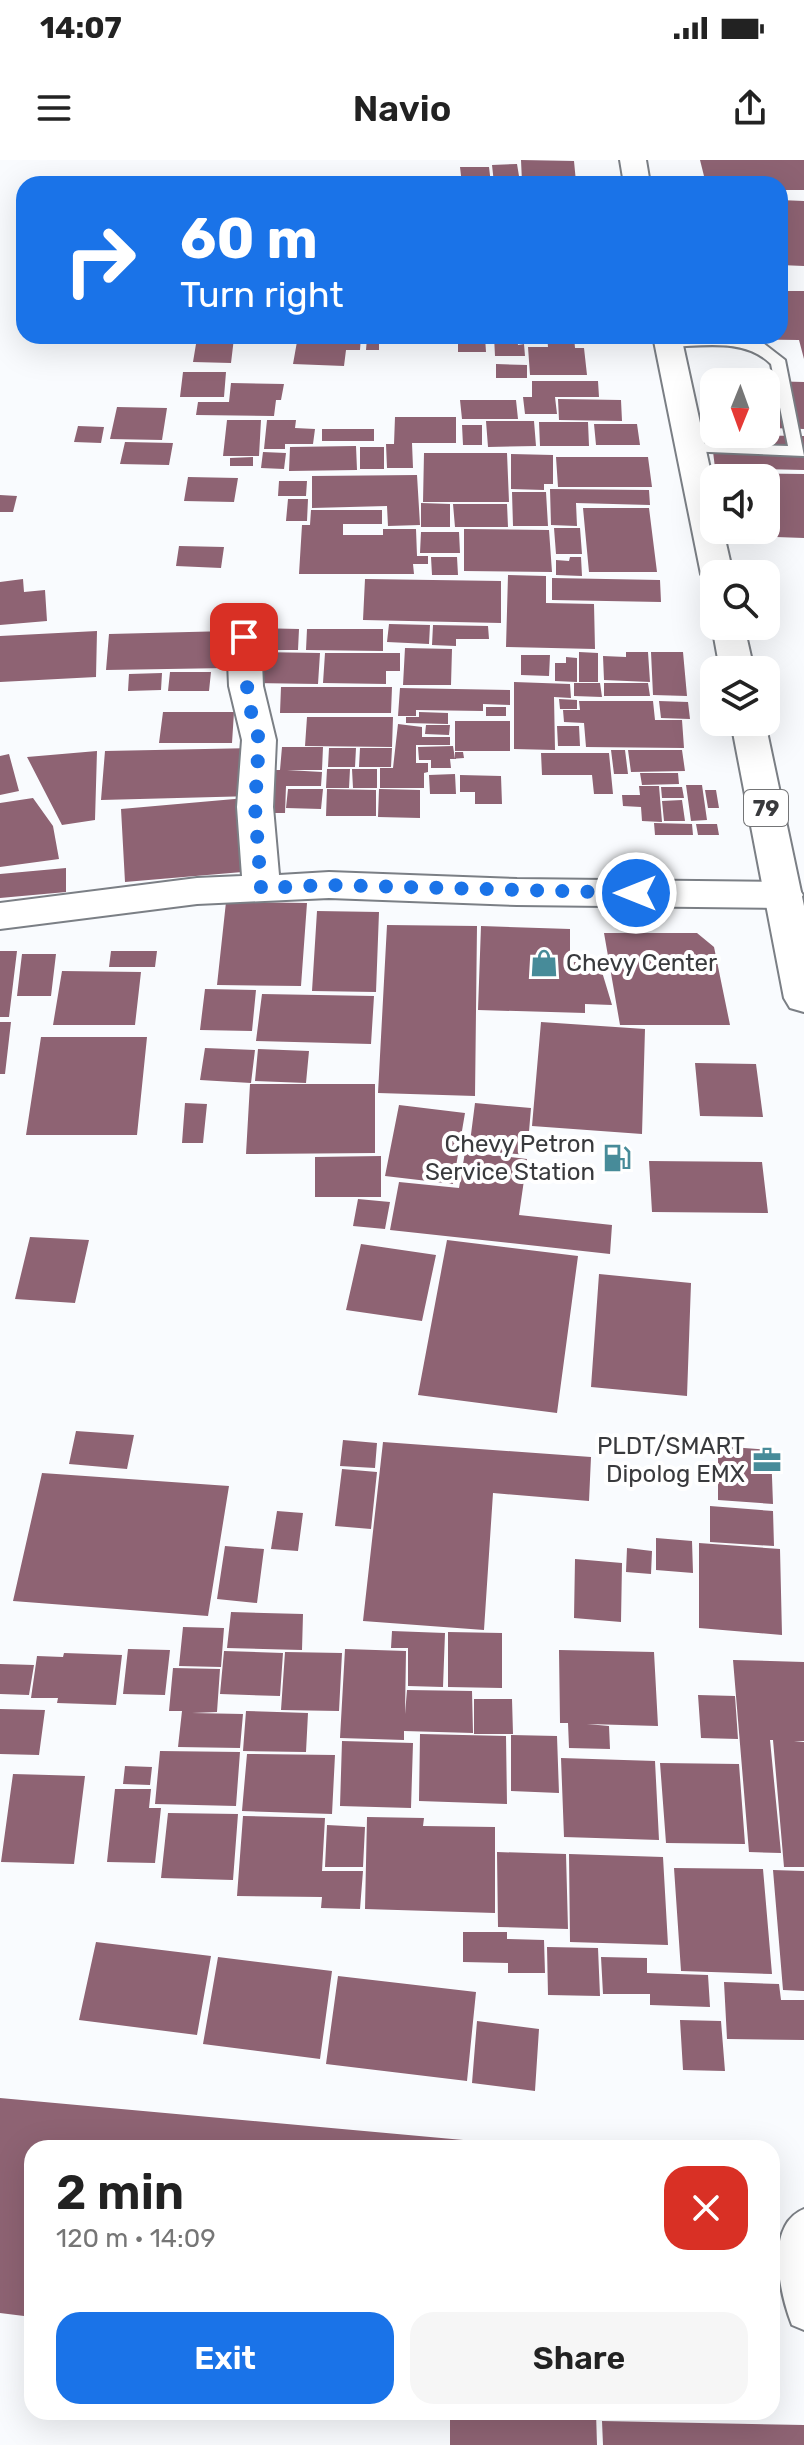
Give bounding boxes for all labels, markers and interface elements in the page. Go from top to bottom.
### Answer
text: 14:07 [40,10,122,46]
icon: menu [32,86,76,130]
icon: share [728,86,772,130]
text: Navio [353,87,451,130]
text: 60 m [180,206,318,272]
icon: right [48,208,152,312]
text: Turn right [180,273,344,316]
north arrow [700,368,780,448]
map controls [700,368,780,736]
button: sound [700,464,780,544]
button: search [700,560,780,640]
pin [210,603,278,671]
icon: arrive [222,615,266,659]
button: layers [700,656,780,736]
road number: 79 [744,790,788,826]
position arrow [594,851,678,935]
shop icon: Chevy Center [529,948,559,978]
place label: Chevy Center [566,949,717,977]
place label: Chevy Petron Service Station [425,1130,595,1186]
fuel station icon: Chevy Petron Service Station [602,1143,632,1173]
place label: PLDT/SMART Dipolog EMX [597,1432,745,1488]
office icon: PLDT/SMART Dipolog EMX [752,1445,782,1475]
text: 2 min [56,2164,184,2221]
button: close [664,2166,748,2250]
text: 120 m · 14:09 [56,2223,216,2254]
button: Exit [56,2312,394,2404]
button: Share [410,2312,748,2404]

